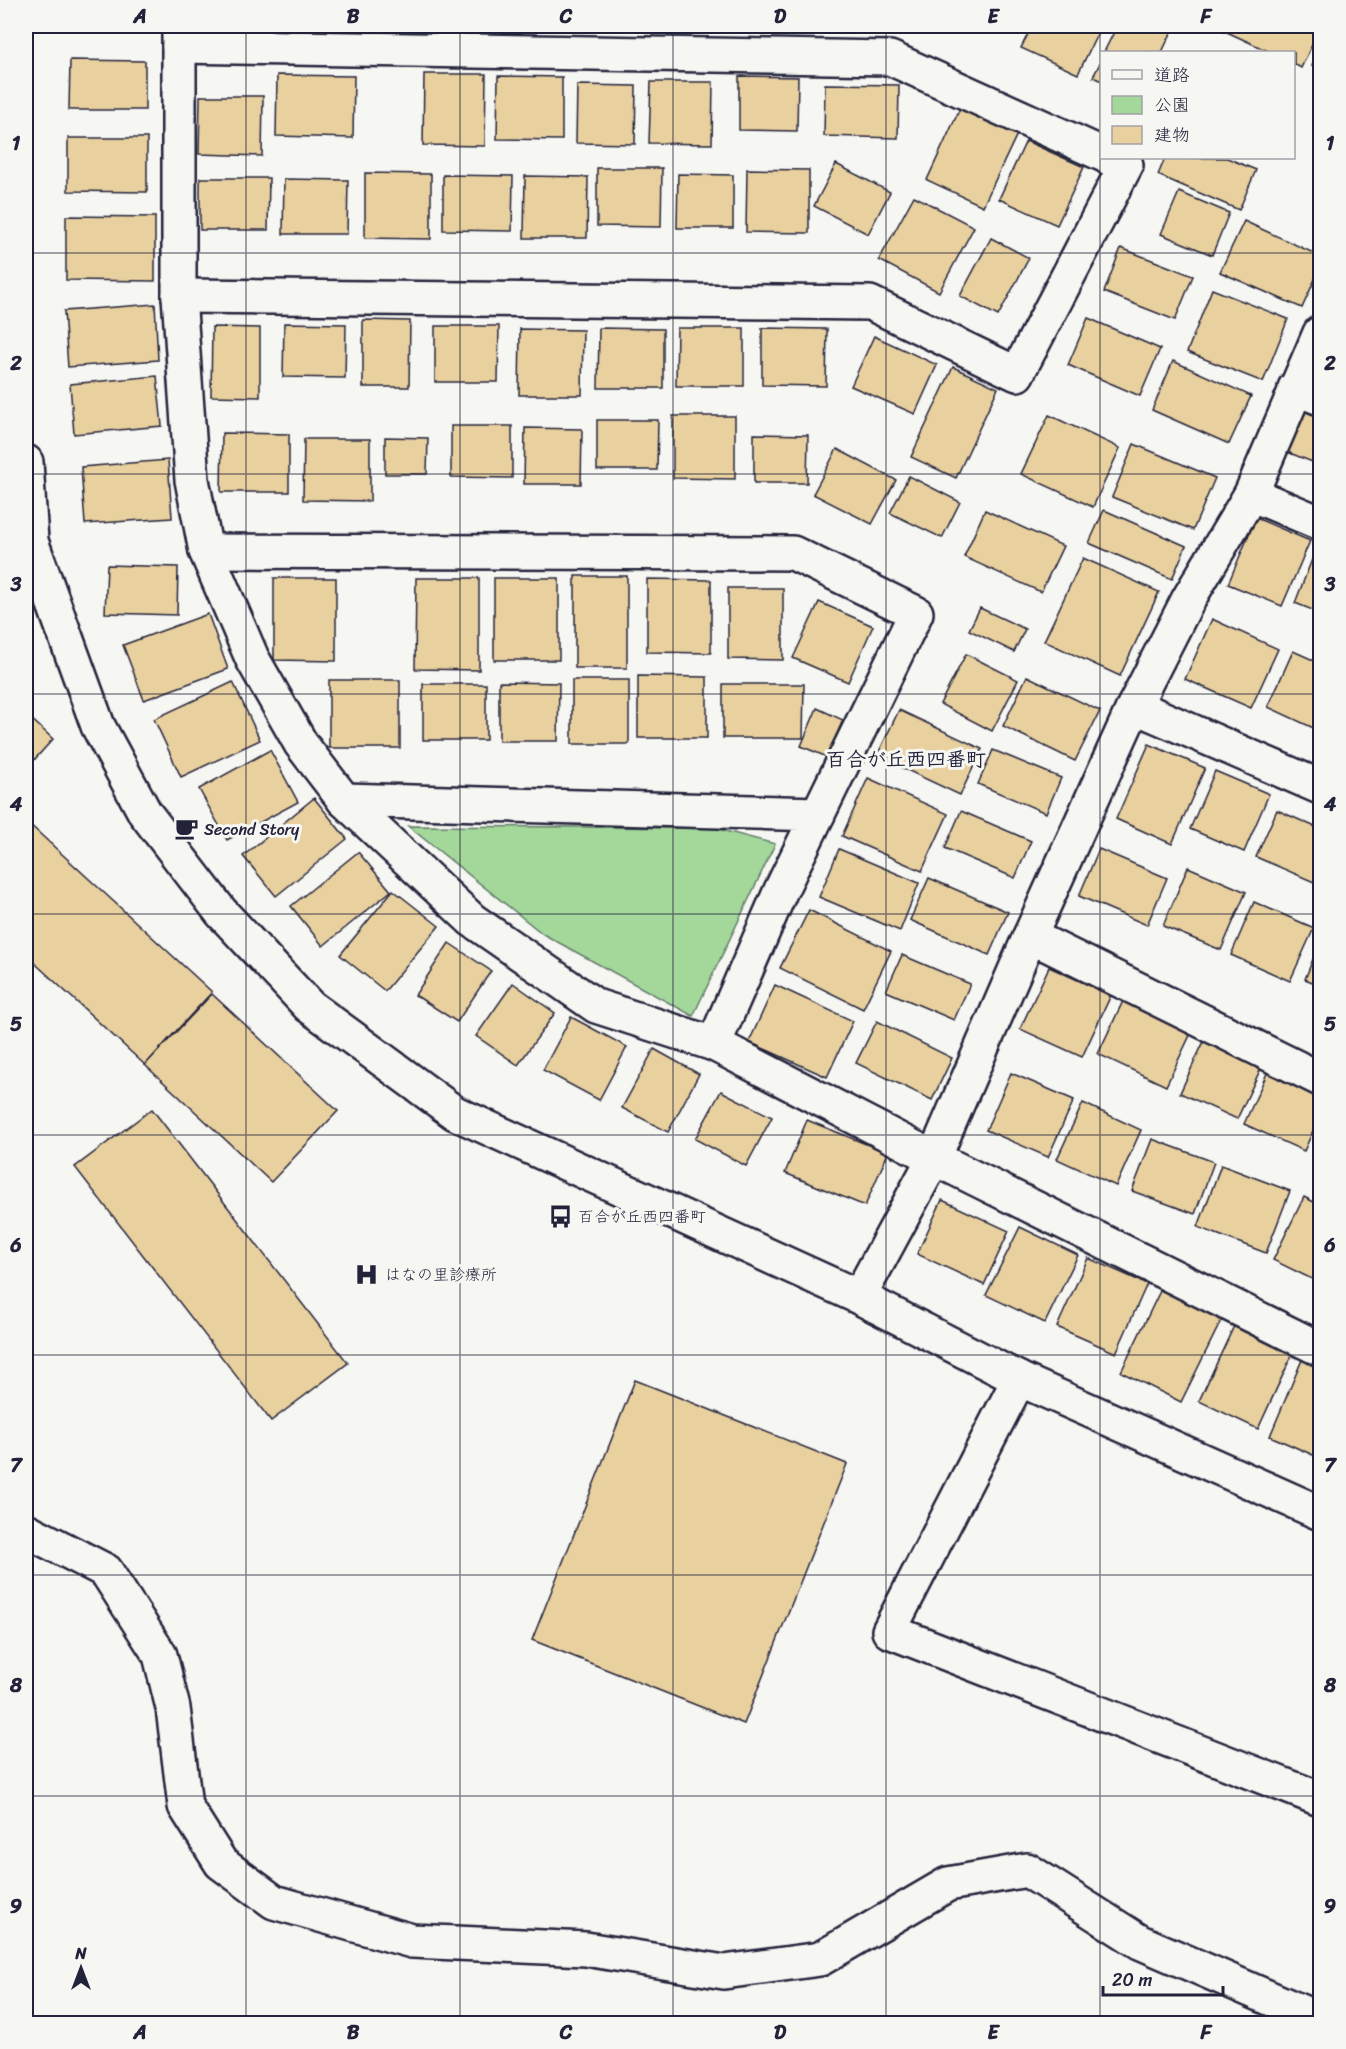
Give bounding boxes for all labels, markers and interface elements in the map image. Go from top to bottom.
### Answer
text: A [132,0,147,34]
text: B [347,0,360,34]
text: C [559,0,573,34]
text: D [774,0,787,34]
text: E [987,0,1000,34]
text: F [1200,0,1213,34]
legend [1100,51,1295,159]
text: 道路 [1154,59,1190,91]
text: 公園 [1154,89,1190,121]
text: 建物 [1154,119,1190,151]
text: 1 [12,126,21,161]
text: 1 [1326,126,1335,161]
text: 2 [9,346,22,381]
text: 2 [1323,346,1336,381]
text: 3 [10,567,22,602]
text: 3 [1324,567,1336,602]
district label: 百合が丘西四番町 [826,742,986,777]
text: 4 [9,787,23,822]
text: 4 [1323,787,1337,822]
place label: Second Story [204,815,300,844]
cafe icon: Second Story [173,816,199,842]
text: 5 [10,1007,22,1042]
text: 5 [1324,1007,1336,1042]
place label: 百合が丘西四番町 [578,1202,706,1231]
bus stop icon: 百合が丘西四番町 [547,1203,573,1229]
text: 6 [9,1228,22,1263]
text: 6 [1323,1228,1336,1263]
place label: はなの里診療所 [385,1260,497,1289]
hospital icon: はなの里診療所 [354,1261,380,1287]
text: 7 [10,1448,23,1483]
text: 7 [1324,1448,1337,1483]
text: 8 [9,1668,23,1703]
text: 8 [1323,1668,1337,1703]
text: 9 [10,1889,22,1924]
text: 9 [1324,1889,1336,1924]
north arrow [51,1938,111,1998]
text: N [74,1939,87,1968]
scale bar [1103,1959,1223,1997]
text: 20 m [1112,1964,1152,1996]
text: A [132,2015,147,2049]
text: B [347,2015,360,2049]
text: C [559,2015,573,2049]
text: D [774,2015,787,2049]
text: E [987,2015,1000,2049]
text: F [1200,2015,1213,2049]

